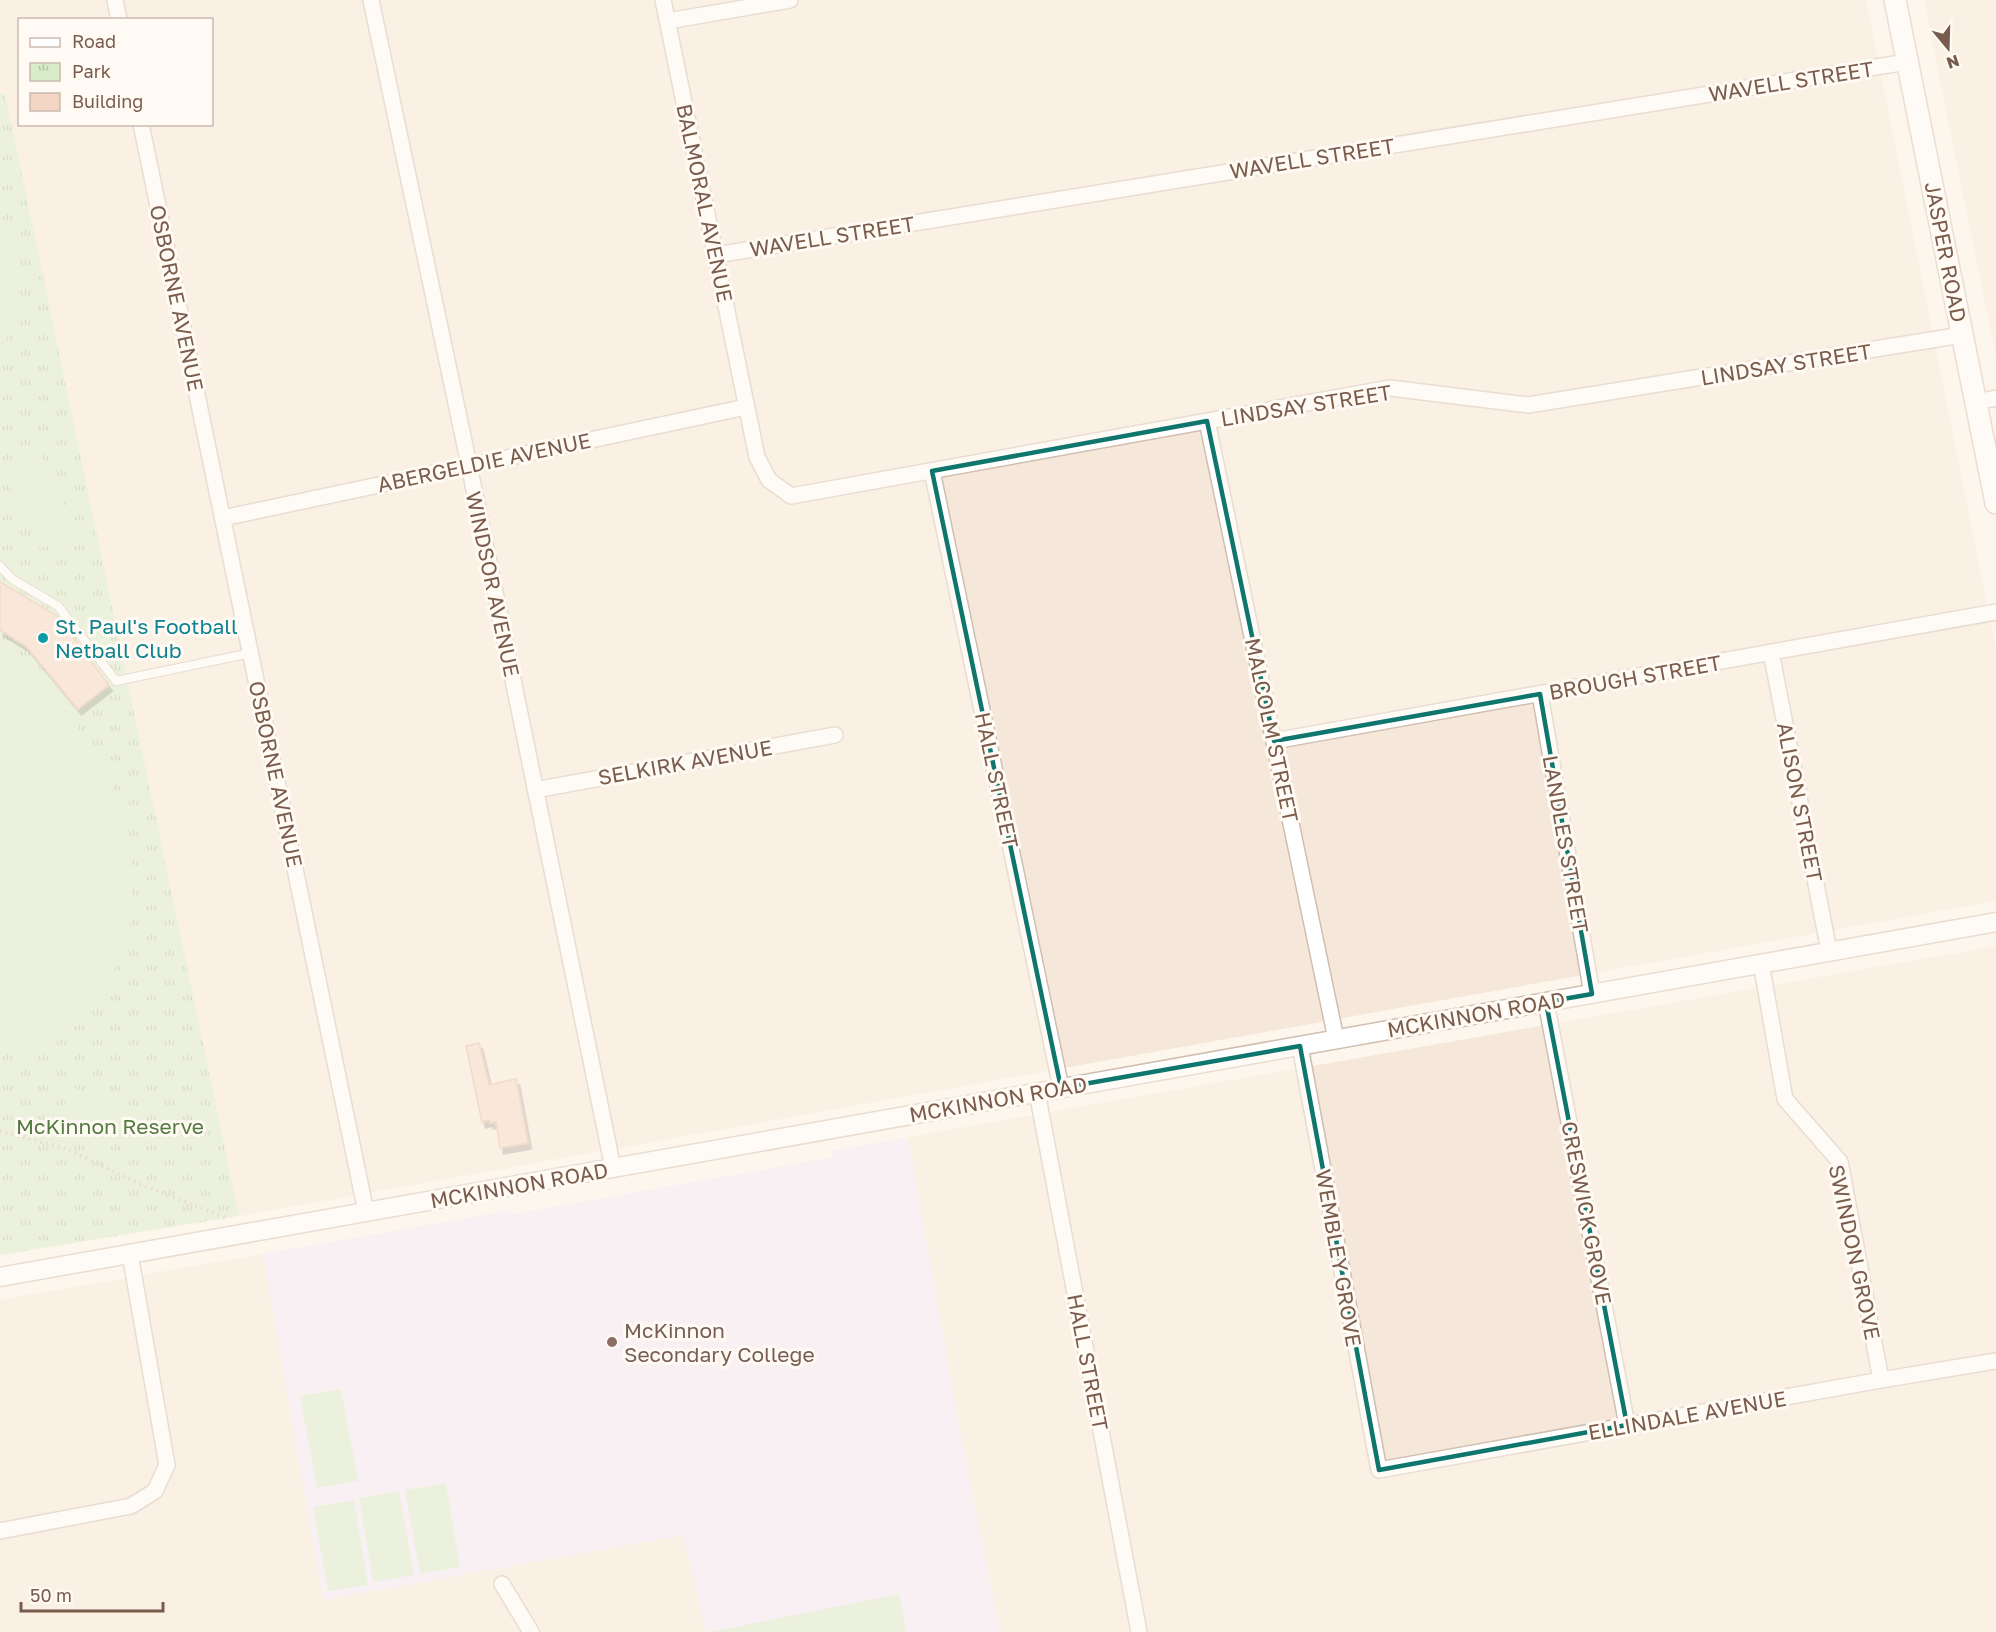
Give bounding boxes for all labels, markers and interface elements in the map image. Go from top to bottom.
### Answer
legend [18,18,213,126]
north arrow [1918,18,1978,78]
text: Road [72,30,116,52]
text: N [1944,51,1962,74]
street label: WAVELL STREET [1707,55,1875,107]
text: Park [72,60,111,82]
text: Building [72,90,143,112]
street label: BALMORAL AVENUE [671,101,739,305]
street label: WAVELL STREET [1228,132,1396,184]
street label: JASPER ROAD [1920,180,1972,324]
street label: OSBORNE AVENUE [145,202,209,394]
street label: WAVELL STREET [748,210,916,262]
street label: LINDSAY STREET [1699,338,1873,390]
street label: LINDSAY STREET [1219,379,1393,431]
street label: ABERGELDIE AVENUE [375,427,593,497]
street label: WINDSOR AVENUE [461,489,525,679]
place label: St. Paul's Football Netball Club [55,613,238,663]
marker: St. Paul's Football Netball Club [36,631,50,645]
street label: MALCOLM STREET [1240,635,1304,825]
street label: BROUGH STREET [1547,649,1723,705]
street label: OSBORNE AVENUE [244,678,308,870]
street label: HALL STREET [970,710,1024,850]
street label: ALISON STREET [1772,720,1828,884]
street label: SELKIRK AVENUE [596,734,774,790]
street label: LANDLES STREET [1538,753,1594,935]
street label: MCKINNON ROAD [1385,986,1567,1042]
street label: MCKINNON ROAD [907,1071,1089,1127]
park label: McKinnon Reserve [16,1113,204,1139]
street label: CRESWICK GROVE [1556,1119,1618,1307]
street label: MCKINNON ROAD [428,1157,610,1213]
street label: SWINDON GROVE [1824,1162,1886,1342]
street label: WEMBLEY GROVE [1311,1167,1367,1349]
street label: HALL STREET [1062,1291,1114,1433]
place label: McKinnon Secondary College [624,1317,815,1367]
marker: McKinnon Secondary College [605,1335,619,1349]
street label: ELLINDALE AVENUE [1586,1385,1788,1445]
scale bar [21,1575,164,1613]
text: 50 m [30,1584,72,1606]

